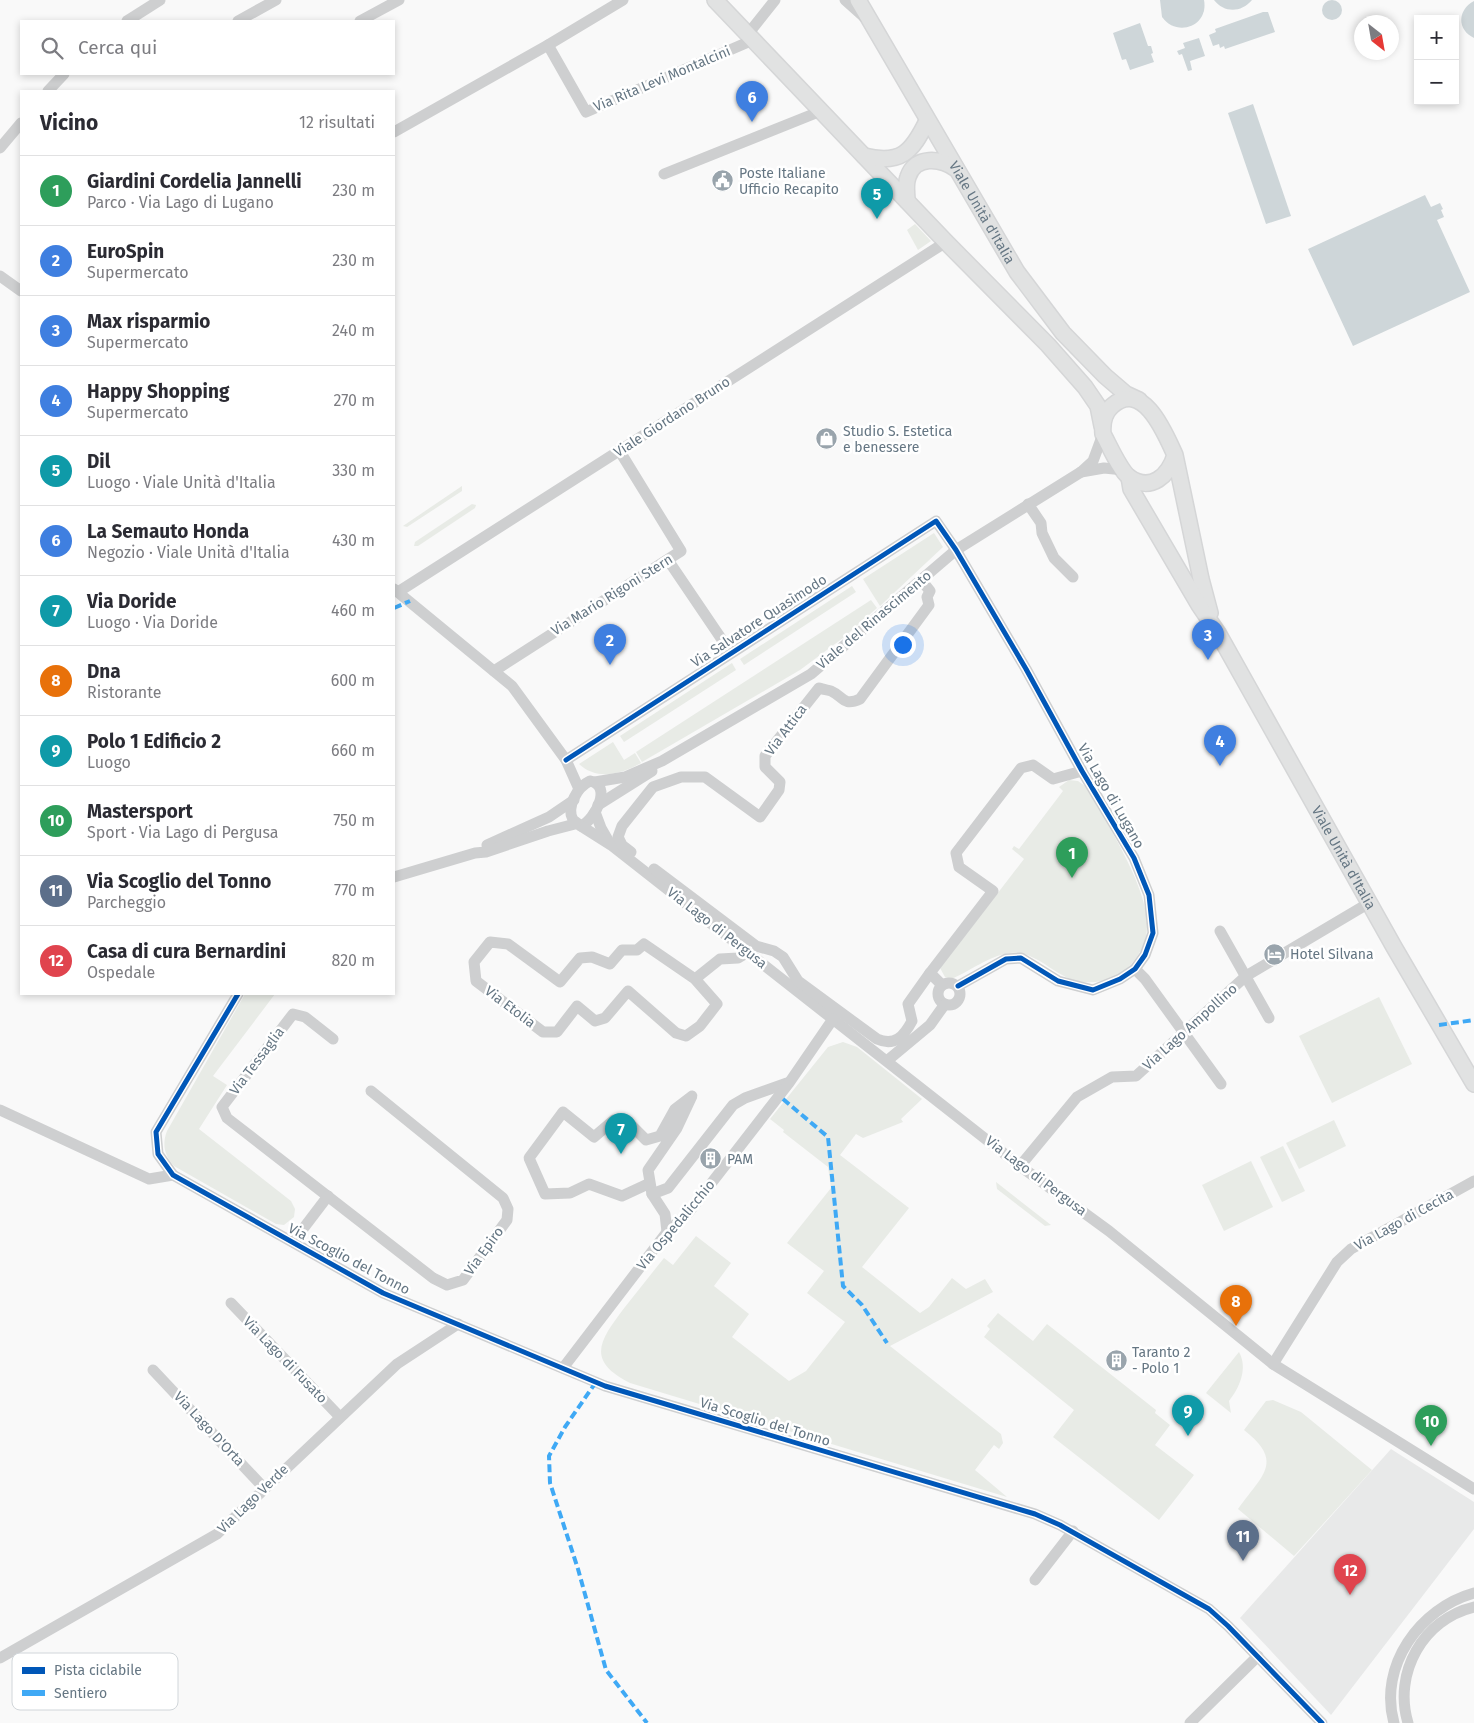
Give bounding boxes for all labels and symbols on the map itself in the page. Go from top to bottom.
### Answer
north arrow [1354,15,1399,60]
street label: Via Rita Levi Montalcini [591,42,733,116]
pin: 6 [736,81,768,122]
street label: Viale Unità d'Italia [946,158,1019,267]
place label: Poste Italiane Ufficio Recapito [739,165,839,198]
public building icon: Poste Italiane Ufficio Recapito [711,169,735,193]
pin: 5 [861,178,893,219]
street label: Viale Giordano Bruno [611,373,733,461]
place label: Studio S. Estetica e benessere [843,423,952,456]
shop icon: Studio S. Estetica e benessere [815,427,839,451]
street label: Via Mario Rigoni Stern [548,551,676,639]
street label: Viale del Rinascimento [813,567,935,673]
street label: Via Salvatore Quasìmodo [688,571,830,671]
pin: 3 [1192,619,1224,660]
pin: 2 [594,624,626,665]
your location [890,632,916,658]
street label: Via Attica [761,701,811,759]
pin: 4 [1204,725,1236,766]
street label: Via Lago di Lugano [1074,741,1148,851]
street label: Viale Unità d'Italia [1308,803,1380,912]
pin: 1 [1056,837,1088,878]
street label: Via Lago di Pergusa [664,884,770,972]
hotel icon: Hotel Silvana [1262,942,1286,966]
place label: Hotel Silvana [1290,946,1374,963]
street label: Via Lago Ampollino [1139,980,1241,1074]
street label: Via Etolia [481,982,539,1032]
street label: Via Tessaglia [226,1024,288,1098]
pin: 7 [605,1113,637,1154]
street label: Via Lago di Pergusa [982,1132,1090,1220]
building icon: PAM [699,1147,723,1171]
place label: PAM [727,1151,753,1168]
street label: Via Ospedalicchio [633,1176,719,1274]
street label: Via Lago di Cecita [1351,1186,1457,1254]
street label: Via Scoglio del Tonno [285,1220,413,1298]
street label: Via Epiro [461,1223,507,1279]
pin: 8 [1220,1285,1252,1326]
street label: Via Lago di Fusato [239,1313,331,1407]
place label: Taranto 2 - Polo 1 [1132,1344,1191,1377]
building icon: Taranto 2 - Polo 1 [1104,1348,1128,1372]
street label: Via Lago D'Orta [170,1388,248,1470]
street label: Via Scoglio del Tonno [698,1394,832,1450]
pin: 9 [1172,1395,1204,1436]
pin: 10 [1415,1405,1447,1446]
street label: Via Lago Verde [214,1461,292,1537]
pin: 11 [1227,1520,1259,1561]
pin: 12 [1334,1554,1366,1595]
legend [12,1653,178,1710]
text: Pista ciclabile [54,1662,142,1679]
text: Sentiero [54,1685,107,1702]

